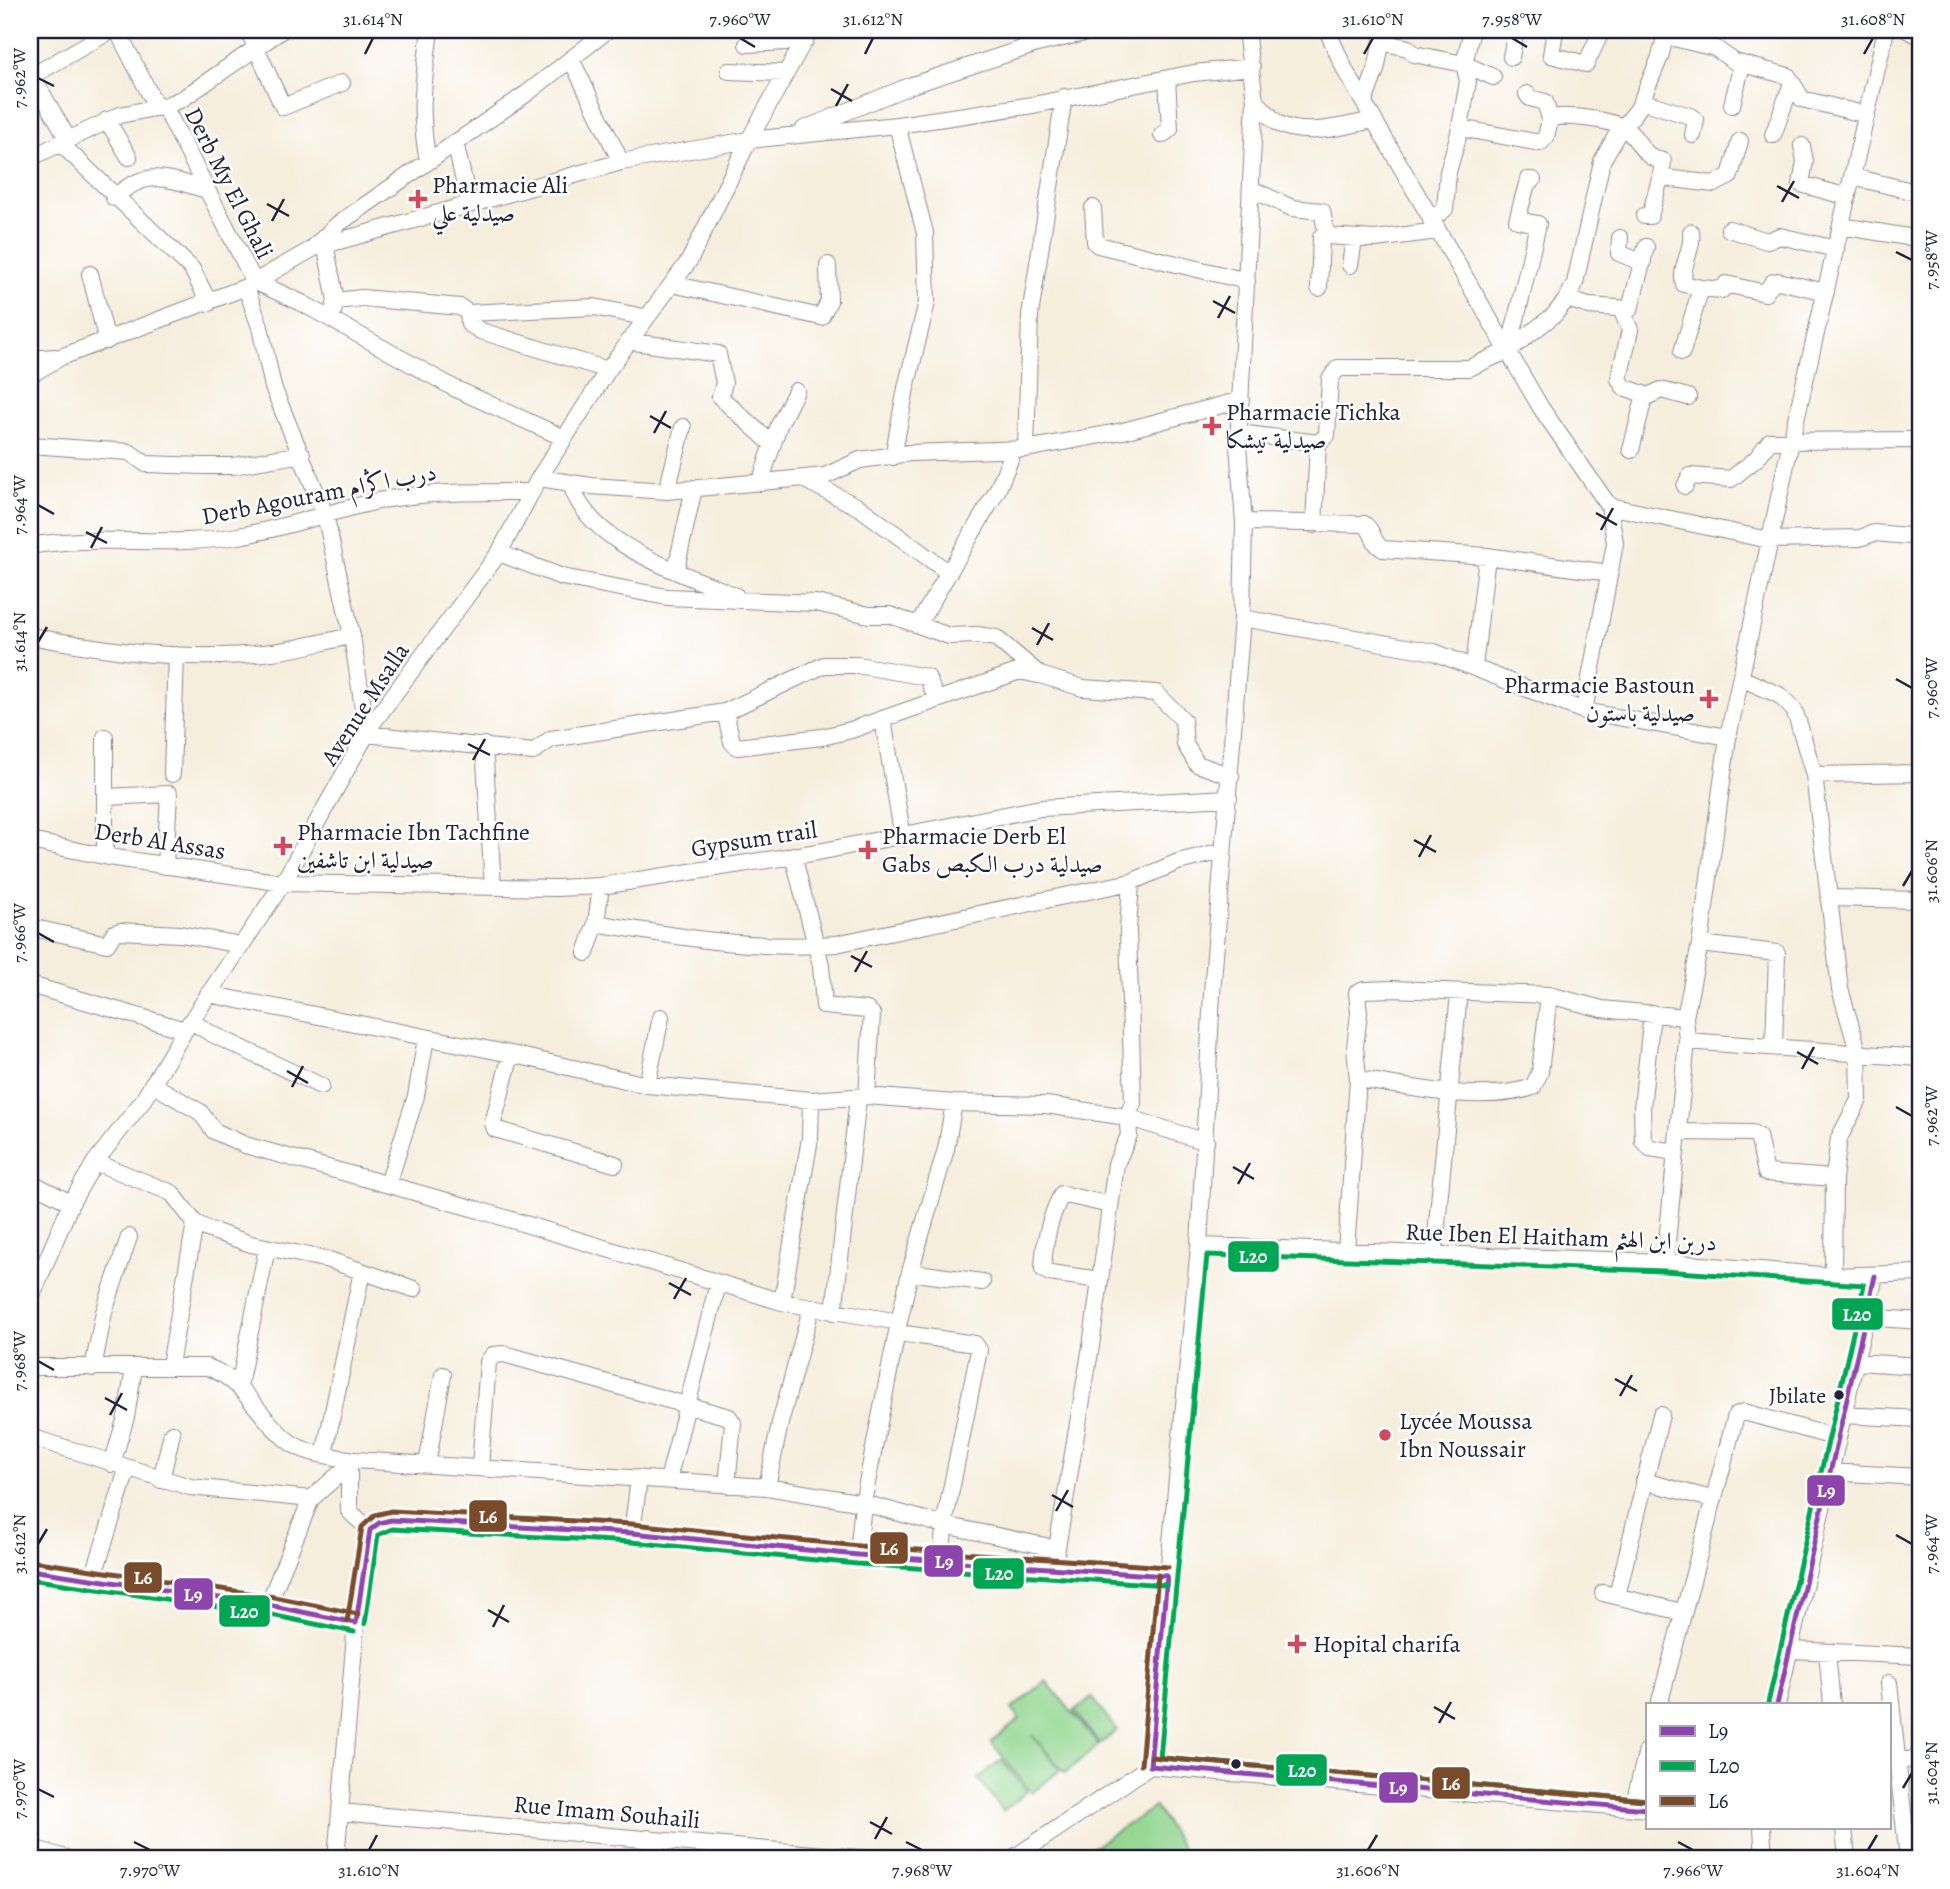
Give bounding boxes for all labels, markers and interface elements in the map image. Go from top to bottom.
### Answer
text: 31.614°N [343,7,403,31]
text: 7.960°W [709,7,771,31]
text: 31.612°N [843,7,903,31]
text: 31.610°N [1342,7,1404,31]
text: 7.958°W [1482,7,1542,31]
text: 31.608°N [1841,7,1905,31]
text: 7.962°W [7,48,31,108]
street label: Derb My El Ghali [177,102,281,264]
place label: Pharmacie Ali صيدلية علي [432,169,568,236]
marker: Pharmacie Ali صيدلية علي [410,191,426,207]
text: 7.958°W [1919,230,1943,290]
place label: Pharmacie Tichka صيدلية تيشكا [1226,396,1402,456]
marker: Pharmacie Tichka صيدلية تيشكا [1204,418,1220,434]
street label: Derb Agouram درب اڭرام [199,456,440,537]
text: 7.964°W [7,475,31,535]
text: 31.614°N [7,612,31,672]
street label: Avenue Msalla [313,636,417,772]
text: 7.960°W [1919,657,1943,719]
place label: Pharmacie Bastoun صيدلية باستون [1504,669,1695,729]
marker: Pharmacie Bastoun صيدلية باستون [1701,691,1717,707]
street label: Gypsum trail [689,813,819,865]
street label: Derb Al Assas [92,815,228,867]
place label: Pharmacie Ibn Tachfine صيدلية ابن تاشفين [297,816,530,876]
place label: Pharmacie Derb El Gabs صيدلية درب الكبص [882,820,1103,880]
marker: Pharmacie Ibn Tachfine صيدلية ابن تاشفين [275,838,291,854]
text: 31.606°N [1919,839,1943,903]
marker: Pharmacie Derb El Gabs صيدلية درب الكبص [860,842,876,858]
text: 7.966°W [7,903,31,963]
text: 7.962°W [1919,1086,1943,1146]
street label: Rue Iben El Haitham دربن ابن الهثم [1404,1216,1717,1266]
line badge: L20 [1227,1240,1280,1273]
text: L20 [1239,1244,1268,1270]
line badge: L20 [1831,1297,1884,1331]
text: L20 [1843,1302,1872,1328]
text: 7.968°W [7,1331,31,1391]
place label: Jbilate [1769,1381,1826,1411]
marker: Jbilate [1832,1388,1846,1402]
place label: Lycée Moussa Ibn Noussair [1399,1405,1533,1465]
marker: Lycée Moussa Ibn Noussair [1377,1427,1393,1443]
line badge: L9 [1806,1474,1846,1507]
text: L9 [1817,1478,1836,1504]
line badge: L6 [468,1499,508,1533]
text: L6 [479,1504,498,1530]
text: 31.612°N [7,1514,31,1574]
text: 7.964°W [1919,1514,1943,1574]
line badge: L6 [869,1531,909,1565]
text: L6 [880,1536,899,1562]
line badge: L9 [923,1544,964,1578]
text: L9 [935,1549,954,1575]
line badge: L20 [972,1557,1025,1590]
line badge: L6 [123,1561,163,1594]
text: L20 [985,1561,1014,1587]
text: L6 [134,1565,153,1591]
line badge: L9 [173,1577,214,1611]
text: L9 [184,1582,203,1608]
line badge: L20 [218,1594,271,1628]
text: L20 [230,1599,259,1625]
place label: Hopital charifa [1313,1628,1462,1660]
marker: Hopital charifa [1287,1634,1307,1654]
legend [1646,1703,1890,1829]
text: L9 [1708,1717,1728,1745]
text: 31.604°N [1919,1741,1943,1805]
text: L20 [1708,1752,1740,1780]
line badge: L20 [1275,1753,1328,1787]
unlabelled marker [1229,1757,1243,1771]
text: 7.970°W [7,1758,31,1819]
text: L20 [1288,1758,1317,1784]
line badge: L6 [1431,1766,1471,1800]
line badge: L9 [1378,1771,1419,1804]
text: L6 [1442,1771,1461,1797]
text: L9 [1389,1775,1408,1801]
text: L6 [1708,1787,1729,1815]
street label: Rue Imam Souhaili [512,1788,702,1836]
text: 7.970°W [120,1858,181,1882]
text: 31.610°N [338,1858,400,1882]
text: 7.968°W [892,1858,952,1882]
text: 31.606°N [1336,1858,1400,1882]
text: 7.966°W [1663,1858,1723,1882]
text: 31.604°N [1836,1858,1900,1882]

